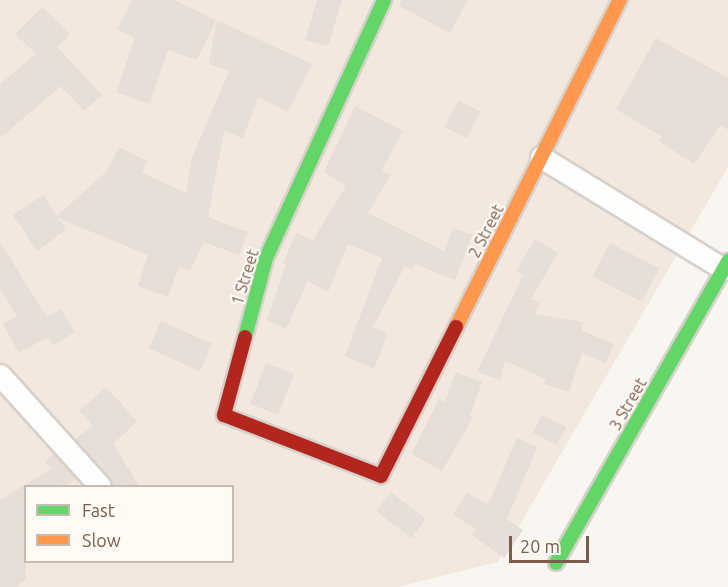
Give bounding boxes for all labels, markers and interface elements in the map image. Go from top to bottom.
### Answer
street label: 2 Street [464,201,508,261]
street label: 1 Street [227,247,263,307]
street label: 3 Street [605,374,651,434]
legend [24,485,234,563]
text: Fast [82,500,115,520]
scale bar [512,524,592,562]
text: Slow [82,530,121,550]
text: 20 m [520,536,560,556]

